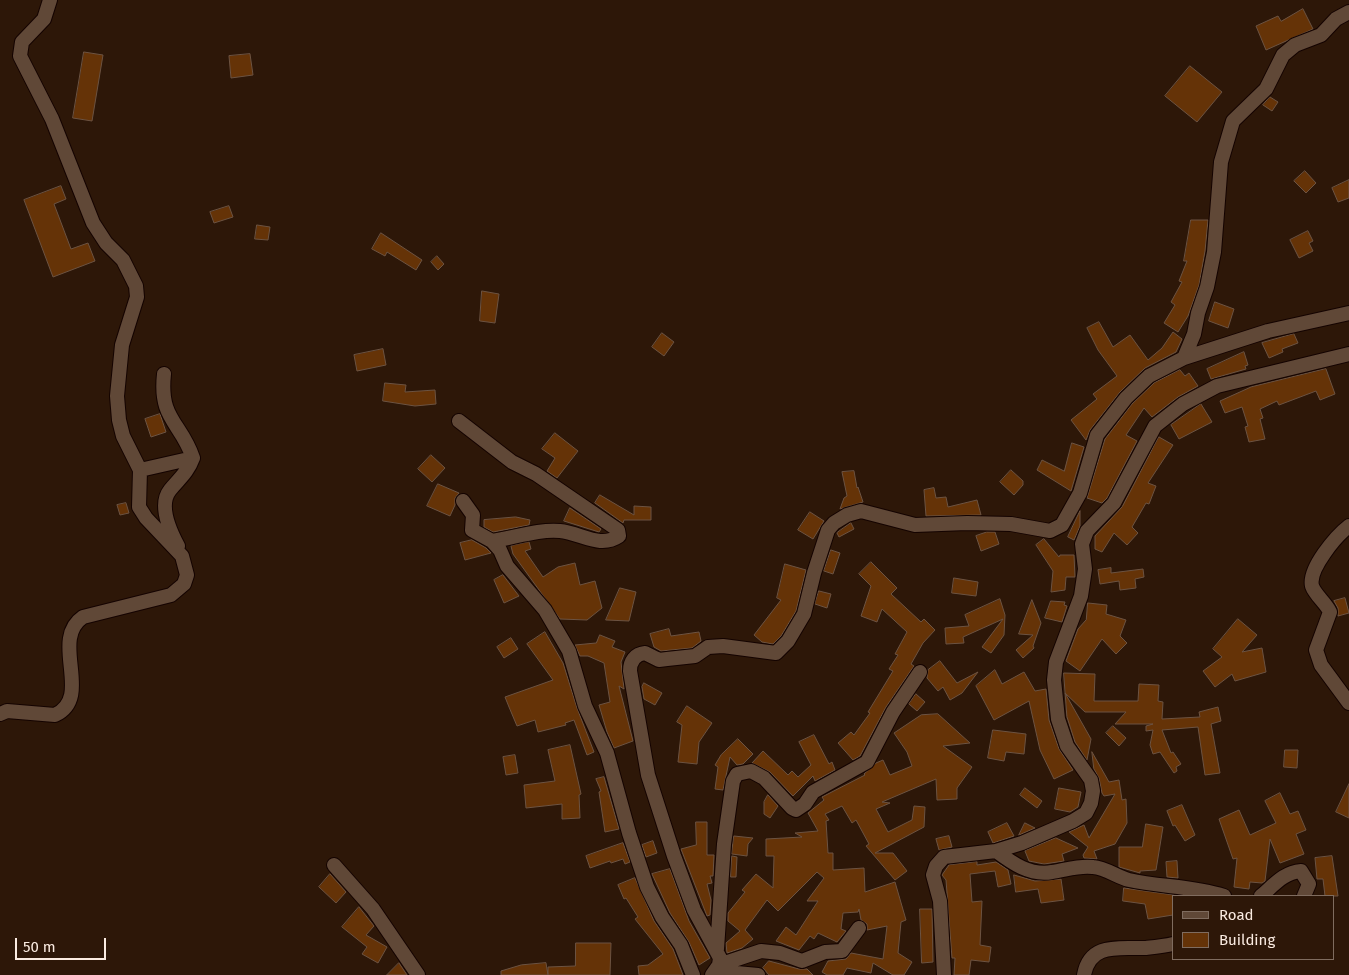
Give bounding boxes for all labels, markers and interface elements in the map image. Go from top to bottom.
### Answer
legend [1172,895,1334,960]
text: Road [1219,906,1254,924]
scale bar [18,928,109,960]
text: Building [1219,931,1275,949]
text: 50 m [23,938,56,956]

